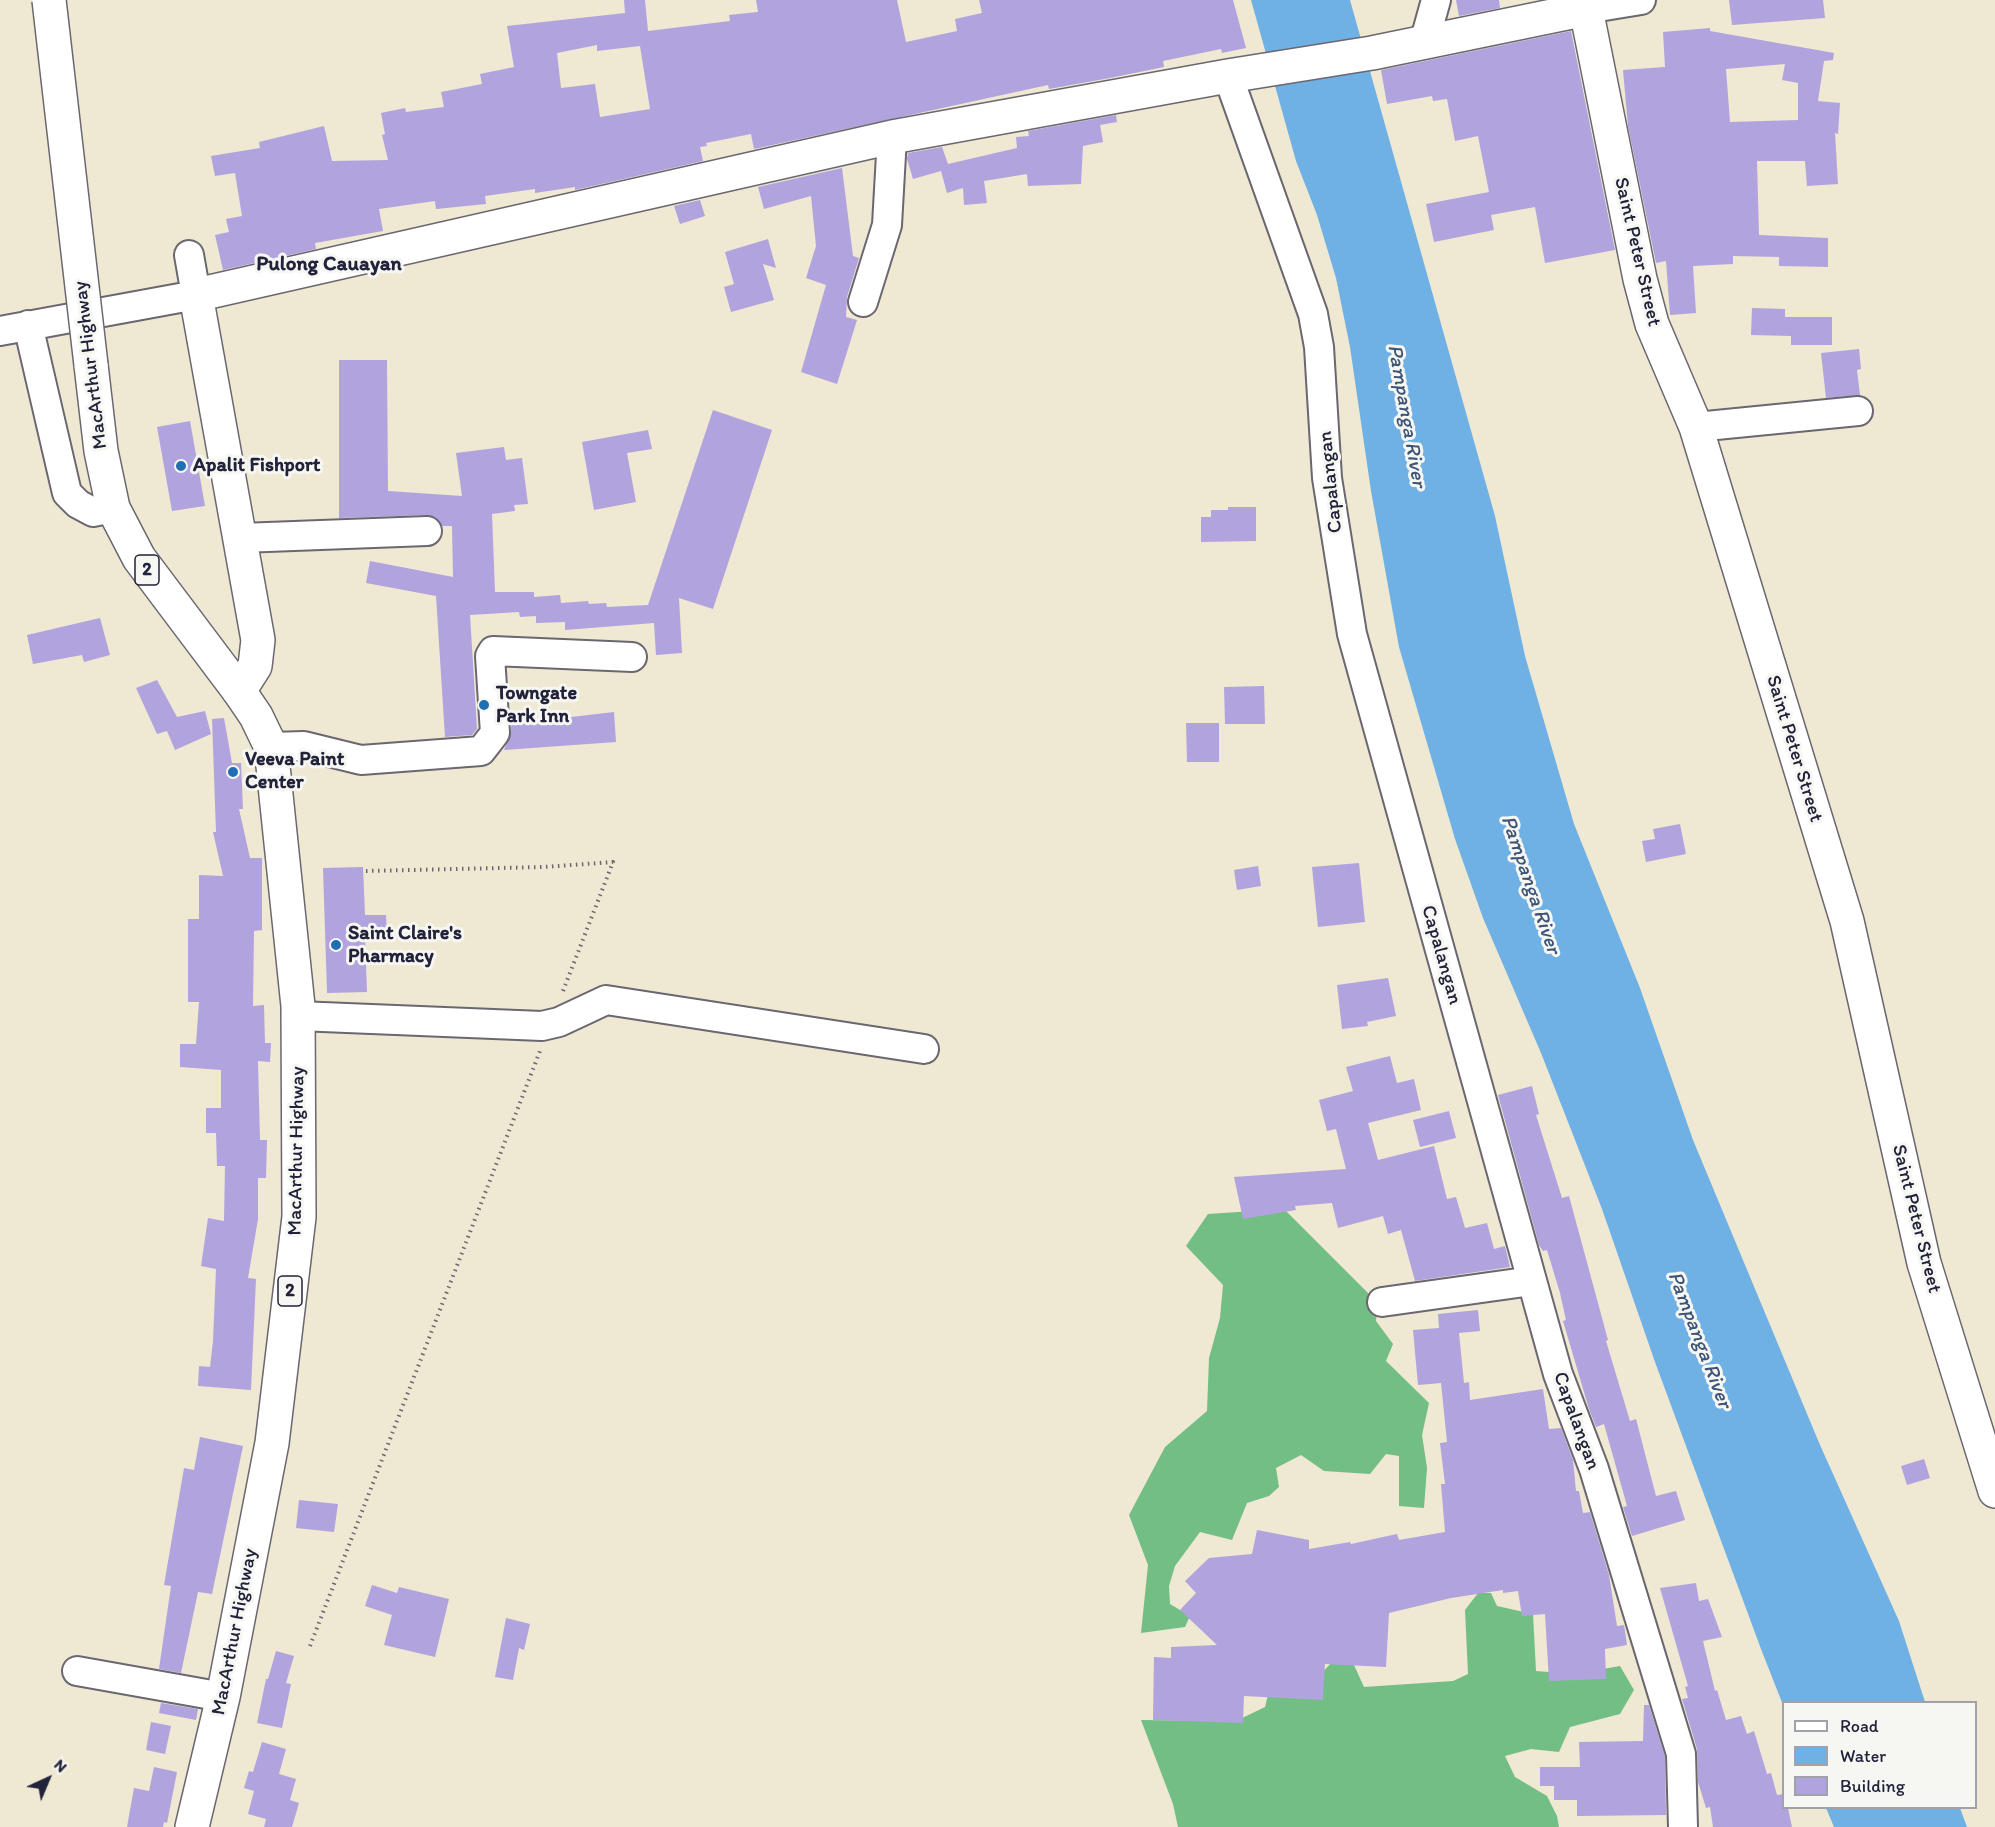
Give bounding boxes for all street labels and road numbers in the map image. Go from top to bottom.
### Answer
street label: Saint Peter Street [1608,175,1666,329]
street label: MacArthur Highway [69,279,113,451]
street label: Capalangan [1314,430,1348,534]
road number: 2 [135,555,159,585]
street label: Saint Peter Street [1760,673,1828,825]
street label: Capalangan [1415,902,1467,1008]
street label: MacArthur Highway [284,1066,310,1236]
street label: Saint Peter Street [1886,1142,1946,1296]
road number: 2 [278,1276,302,1306]
street label: Capalangan [1547,1369,1605,1473]
street label: MacArthur Highway [207,1547,263,1717]

